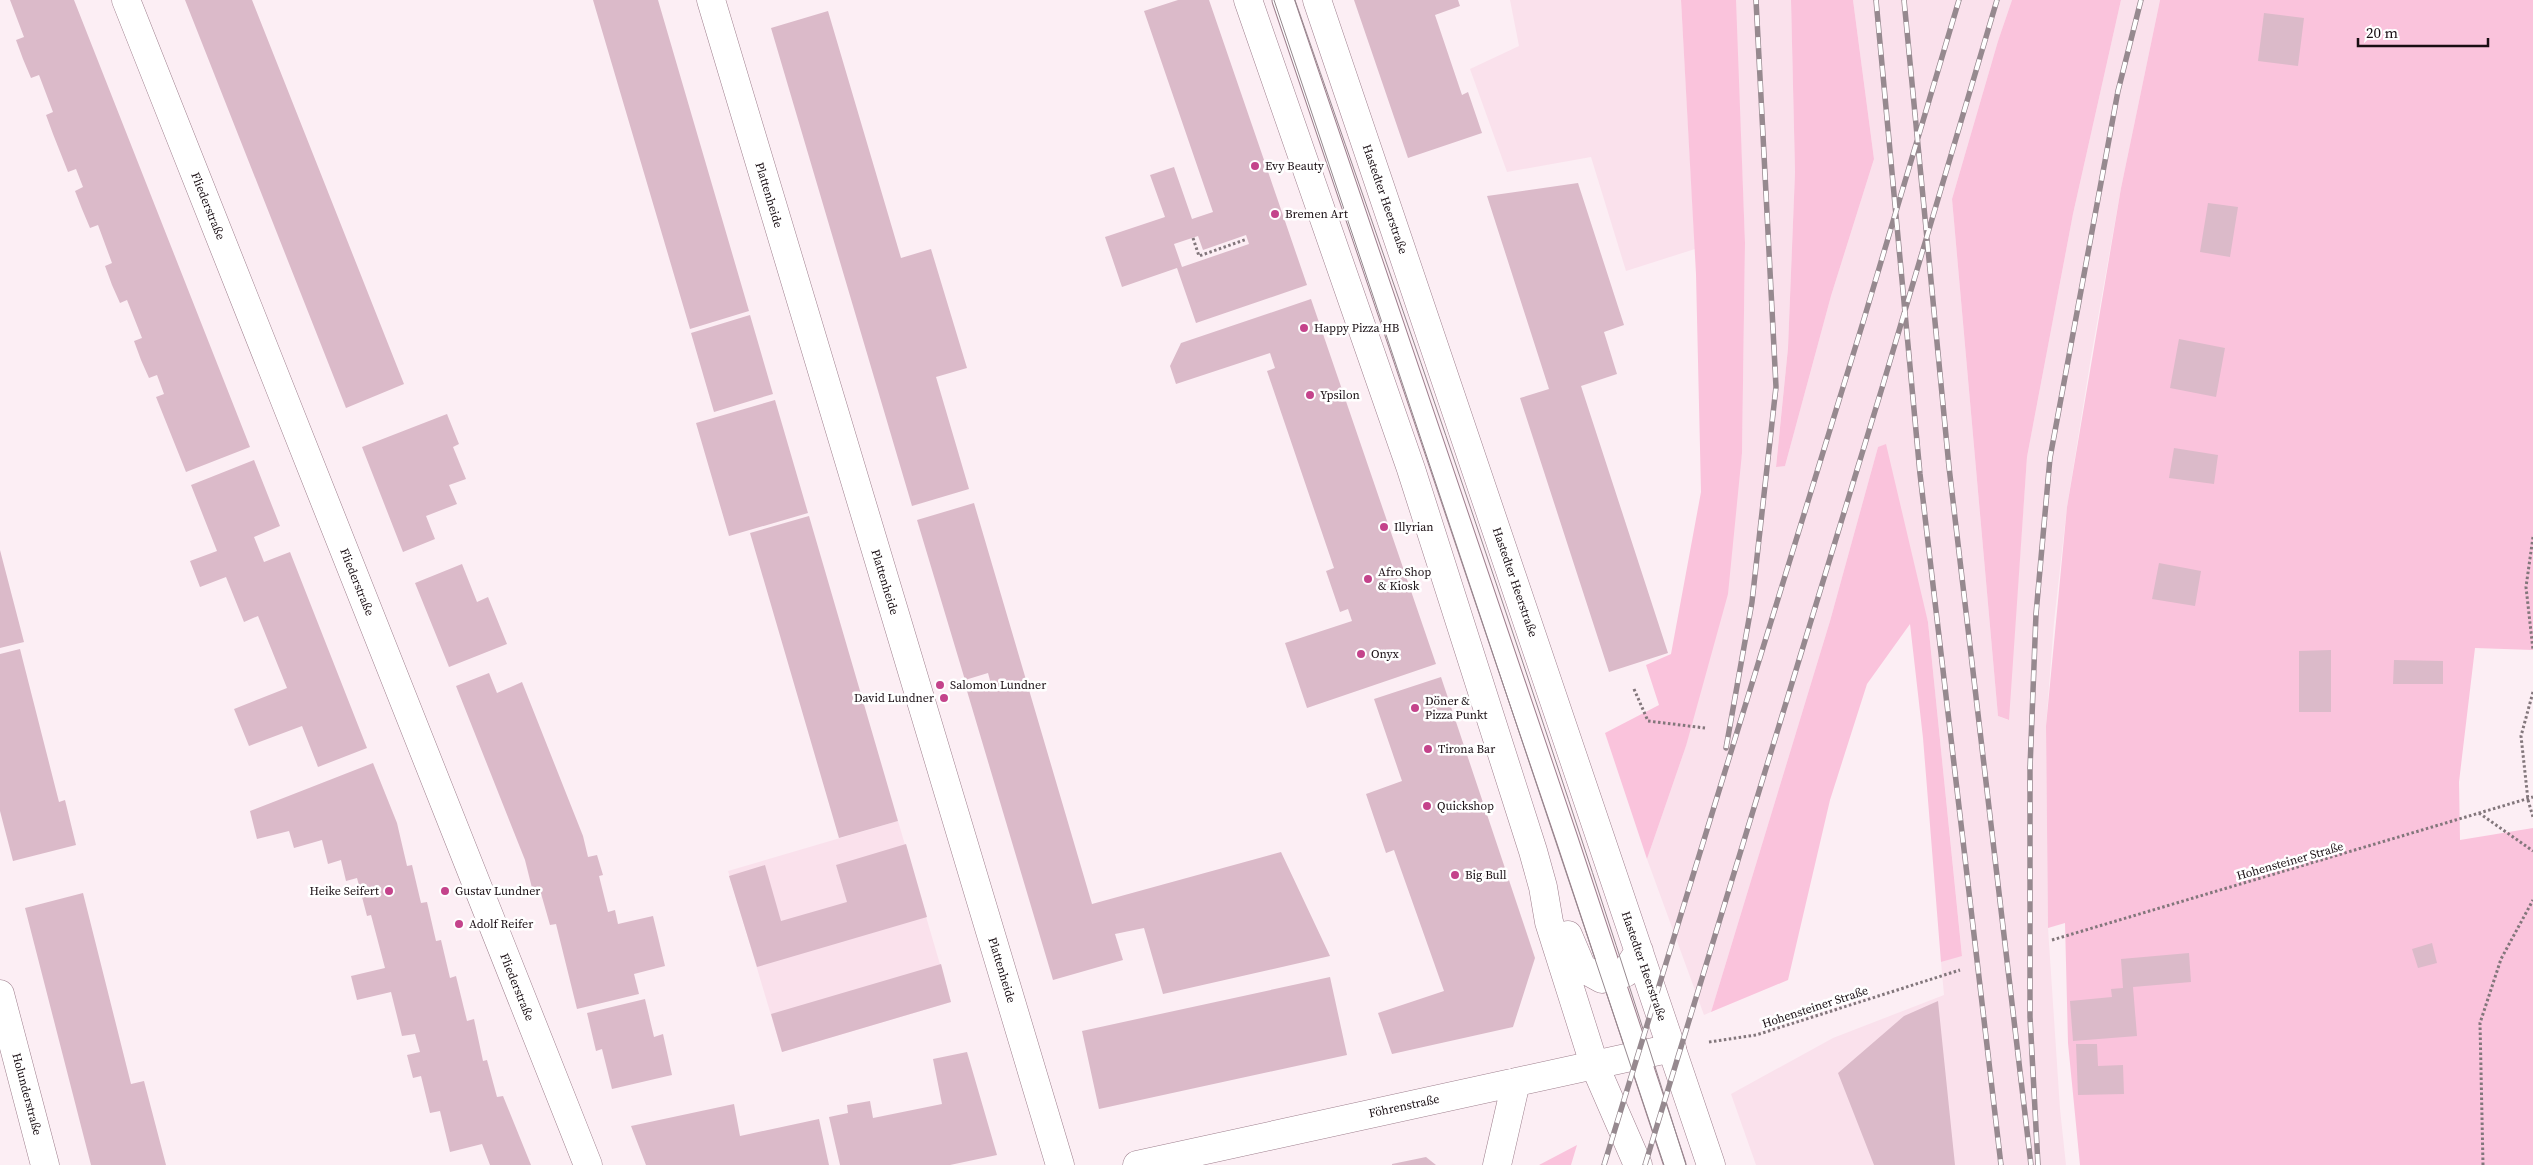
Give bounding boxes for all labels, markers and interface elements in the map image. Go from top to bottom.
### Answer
scale bar [2358,15,2488,47]
text: 20 m [2366,22,2398,43]
street label: Hastedter Heerstraße [1359,142,1411,256]
place label: Evy Beauty [1265,158,1325,174]
street label: Plattenheide [751,160,787,230]
marker: Evy Beauty [1249,160,1261,172]
street label: Fliederstraße [187,170,229,242]
place label: Bremen Art [1285,206,1348,222]
marker: Bremen Art [1269,208,1281,220]
place label: Happy Pizza HB [1314,320,1400,336]
marker: Happy Pizza HB [1298,322,1310,334]
place label: Ypsilon [1320,387,1360,403]
marker: Ypsilon [1304,389,1316,401]
place label: Illyrian [1394,519,1434,535]
marker: Illyrian [1378,521,1390,533]
street label: Hastedter Heerstraße [1489,525,1541,639]
street label: Fliederstraße [336,546,378,618]
street label: Plattenheide [867,547,903,617]
place label: Afro Shop & Kiosk [1378,564,1431,594]
marker: Afro Shop & Kiosk [1362,573,1374,585]
place label: Onyx [1371,646,1400,662]
marker: Onyx [1355,648,1367,660]
place label: Salomon Lundner [950,677,1046,693]
marker: Salomon Lundner [934,679,946,691]
place label: David Lundner [854,690,934,706]
marker: David Lundner [938,692,950,704]
place label: Döner & Pizza Punkt [1425,693,1488,723]
marker: Döner & Pizza Punkt [1409,702,1421,714]
place label: Tirona Bar [1438,741,1495,757]
marker: Tirona Bar [1422,743,1434,755]
place label: Quickshop [1437,798,1494,814]
marker: Quickshop [1421,800,1433,812]
street label: Hohensteiner Straße [2235,838,2345,884]
place label: Big Bull [1465,867,1507,883]
marker: Big Bull [1449,869,1461,881]
place label: Heike Seifert [310,883,379,899]
place label: Gustav Lundner [455,883,540,899]
marker: Heike Seifert [383,885,395,897]
marker: Gustav Lundner [439,885,451,897]
street label: Hastedter Heerstraße [1618,909,1670,1023]
place label: Adolf Reifer [469,916,533,932]
marker: Adolf Reifer [453,918,465,930]
street label: Plattenheide [984,935,1020,1005]
street label: Fliederstraße [496,951,538,1023]
street label: Hohensteiner Straße [1760,982,1870,1032]
street label: Holunderstraße [8,1051,46,1137]
street label: Föhrenstraße [1367,1091,1441,1121]

